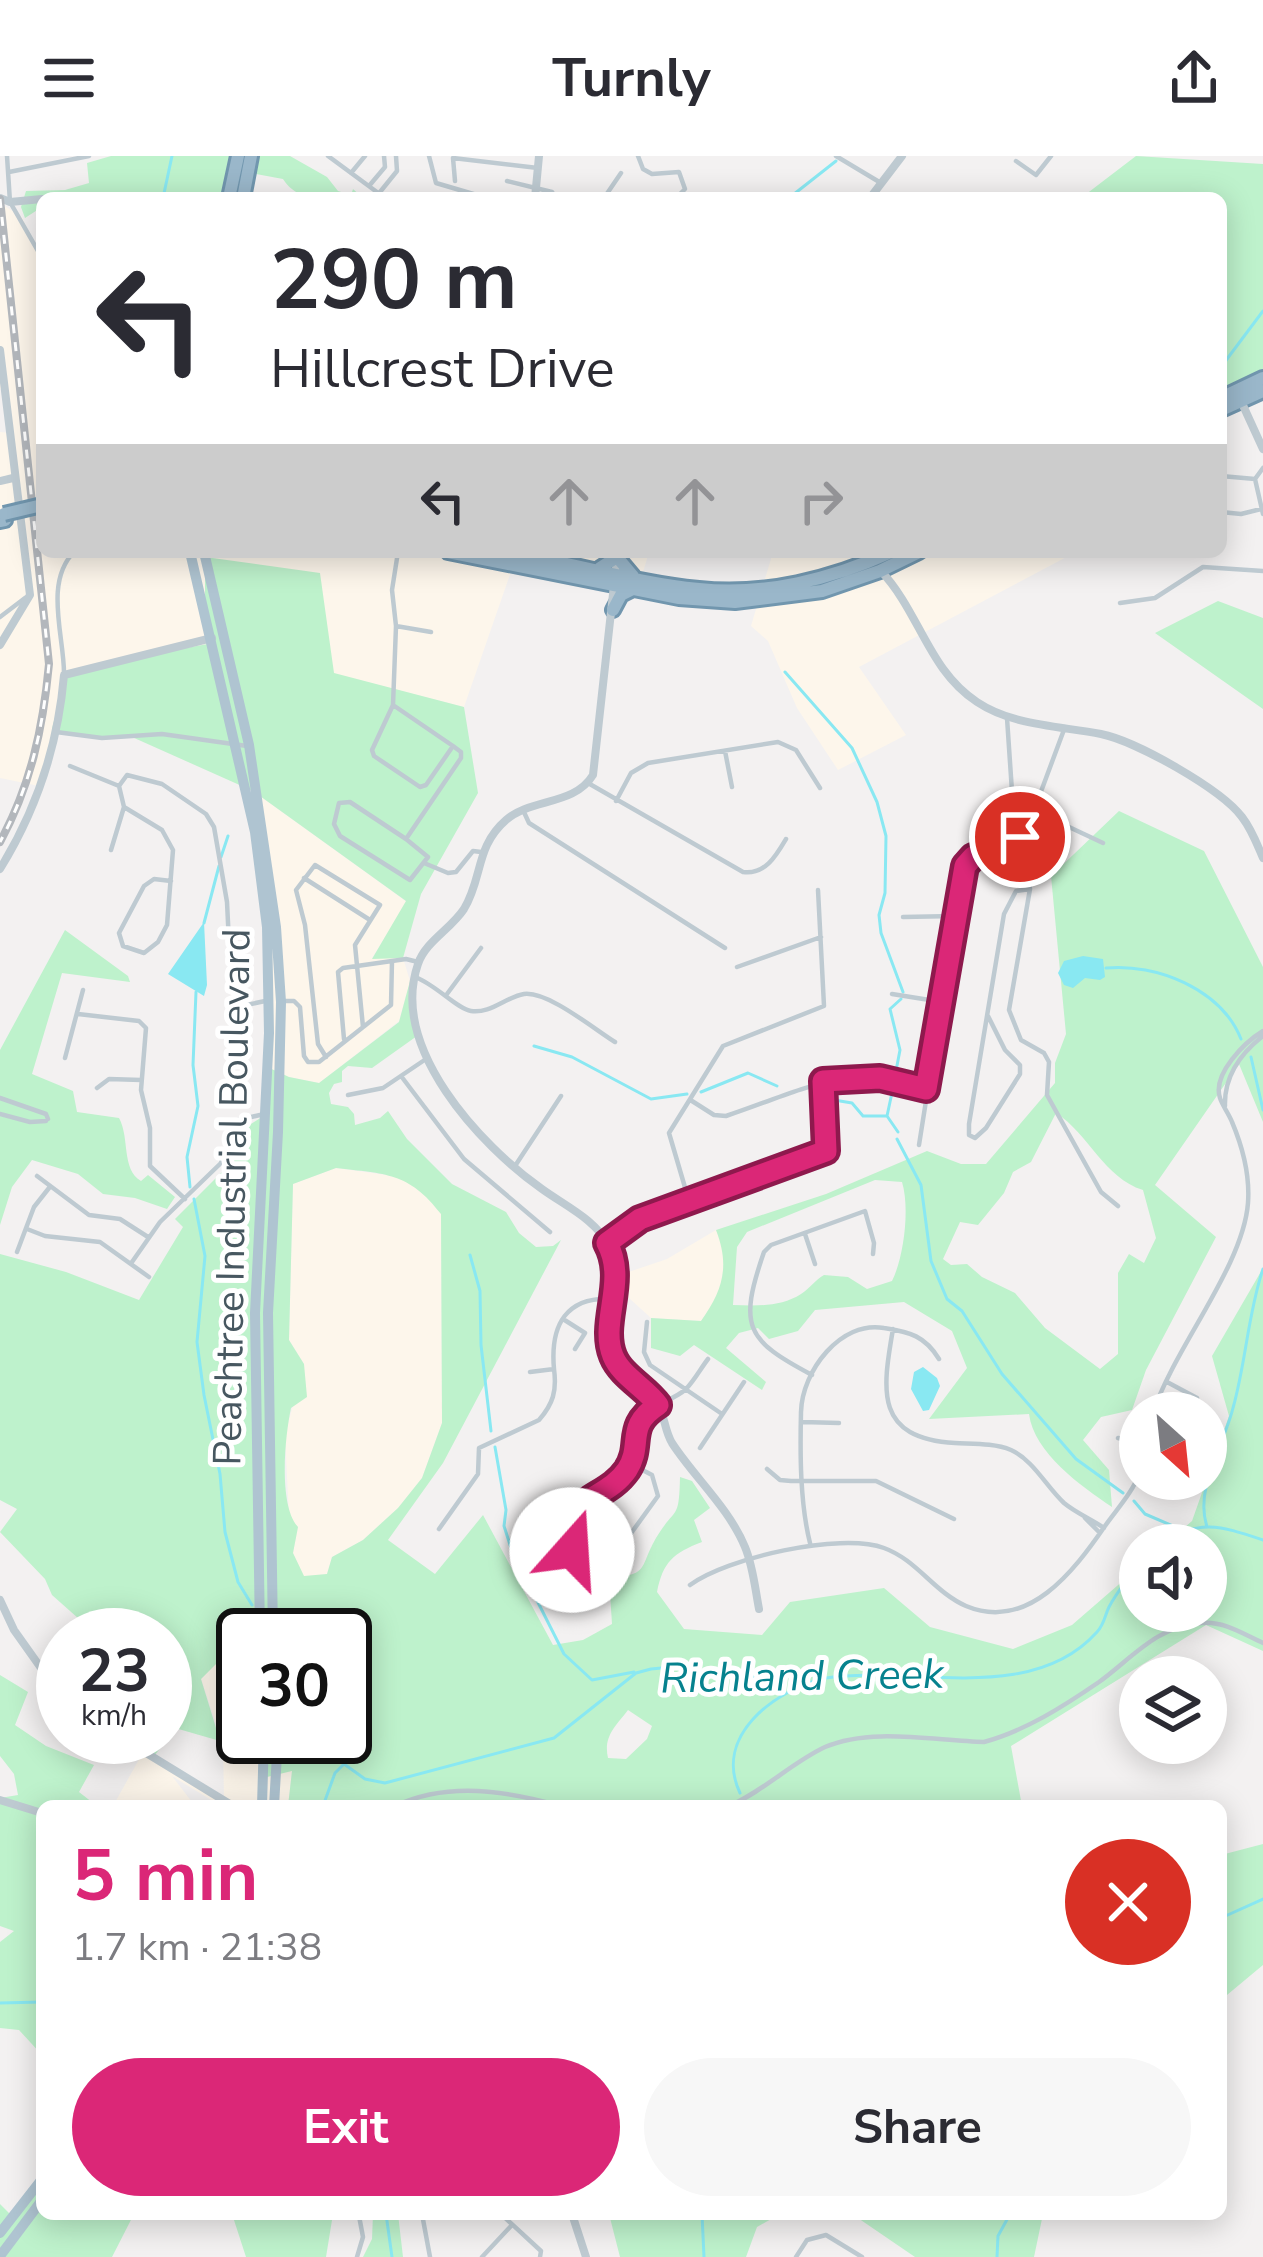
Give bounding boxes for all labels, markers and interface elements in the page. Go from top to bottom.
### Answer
text: Turnly [552,41,711,115]
icon: menu [36,45,102,111]
icon: share [1161,45,1227,111]
text: 290 m [270,223,518,338]
icon: left [72,240,228,396]
text: Hillcrest Drive [270,332,615,406]
icon: left [410,468,476,534]
icon: ahead [536,468,602,534]
icon: ahead [662,468,728,534]
icon: right [788,468,854,534]
pin [969,786,1071,888]
icon: arrive [987,804,1053,870]
street label: Peachtree Industrial Boulevard [201,928,264,1466]
north arrow [1119,1392,1227,1500]
map controls [1119,1392,1227,1764]
position arrow [509,1487,635,1613]
button: sound [1119,1524,1227,1632]
speed limit sign: 30 [216,1608,372,1764]
text: 23 [78,1630,150,1712]
water label: Richland Creek [660,1646,945,1707]
button: layers [1119,1656,1227,1764]
text: km/h [81,1695,147,1736]
text: 5 min [72,1827,258,1925]
button: close [1065,1839,1191,1965]
text: 1.7 km · 21:38 [72,1921,322,1974]
button: Exit [72,2058,620,2196]
button: Share [644,2058,1191,2196]

